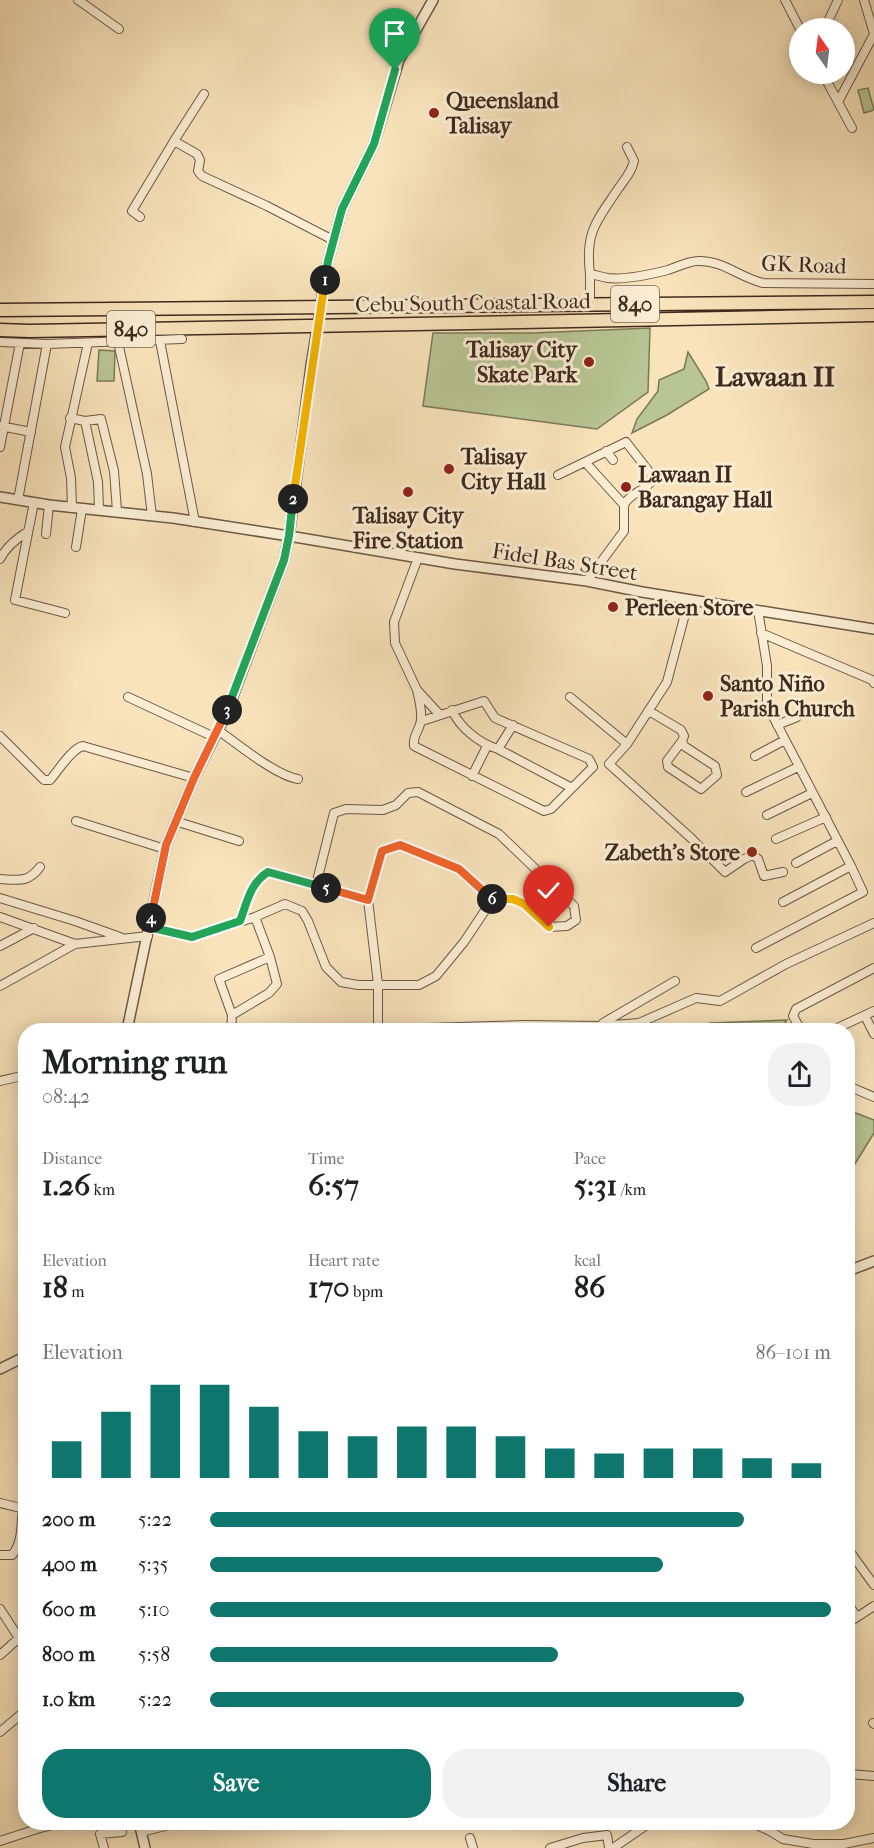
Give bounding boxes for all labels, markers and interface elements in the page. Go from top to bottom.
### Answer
pin [369,8,420,70]
icon: arrive [378,17,411,50]
north arrow [789,18,855,84]
map controls [789,18,855,84]
place label: Queensland Talisay [445,88,560,139]
marker: Queensland Talisay [427,106,441,120]
street label: GK Road [761,251,848,280]
pin: 1 [310,265,340,295]
text: 1 [322,270,328,289]
road number: 840 [611,286,659,322]
street label: Cebu South Coastal Road [355,288,592,318]
road number: 840 [107,311,155,347]
place label: Talisay City Skate Park [465,337,578,388]
marker: Talisay City Skate Park [582,355,596,369]
district label: Lawaan II [715,360,835,393]
place label: Talisay City Hall [460,444,547,495]
marker: Talisay City Hall [442,462,456,476]
place label: Lawaan II Barangay Hall [638,462,773,513]
marker: Lawaan II Barangay Hall [619,480,633,494]
pin: 2 [278,484,308,514]
marker: Talisay City Fire Station [401,485,415,499]
text: 2 [289,489,297,508]
place label: Talisay City Fire Station [352,503,465,554]
street label: Fidel Bas Street [490,538,640,586]
place label: Perleen Store [625,595,753,621]
marker: Perleen Store [606,600,620,614]
place label: Santo Niño Parish Church [720,671,855,722]
marker: Santo Niño Parish Church [701,689,715,703]
pin: 3 [212,695,242,725]
text: 3 [224,700,230,719]
place label: Zabeth's Store [605,840,740,866]
marker: Zabeth's Store [745,845,759,859]
pin [523,865,574,927]
pin: 5 [311,873,341,903]
icon: check [532,874,565,907]
text: 5 [323,878,329,897]
pin: 6 [477,884,507,914]
text: 6 [488,889,496,908]
pin: 4 [136,903,166,933]
text: 4 [146,908,156,927]
text: Morning run [42,1043,227,1082]
button: share [768,1043,831,1106]
text: 08:42 [42,1085,90,1108]
text: Distance [42,1149,102,1168]
text: Time [308,1149,344,1168]
text: Pace [574,1149,606,1168]
text: 1.26 [42,1168,90,1203]
text: 6:57 [308,1168,359,1203]
text: 5:31 [574,1168,617,1203]
text: km [90,1180,115,1199]
text: /km [617,1180,646,1199]
text: Elevation [42,1251,107,1270]
text: Heart rate [308,1251,380,1270]
text: kcal [574,1251,601,1270]
text: 18 [42,1270,68,1305]
text: 170 [308,1270,350,1305]
text: 86 [574,1270,605,1305]
text: m [68,1282,85,1301]
text: bpm [350,1282,383,1301]
text: Elevation [42,1341,123,1364]
text: 86–101 m [755,1341,831,1364]
text: 200 m [42,1508,95,1531]
text: 5:22 [138,1508,172,1531]
text: 400 m [42,1553,97,1576]
text: 5:35 [138,1553,168,1576]
text: 600 m [42,1598,96,1621]
text: 5:10 [138,1598,170,1621]
text: 800 m [42,1643,95,1666]
text: 5:58 [138,1643,170,1666]
text: 1.0 km [42,1688,95,1711]
text: 5:22 [138,1688,172,1711]
button: Save [42,1749,431,1818]
button: Share [443,1749,831,1818]

